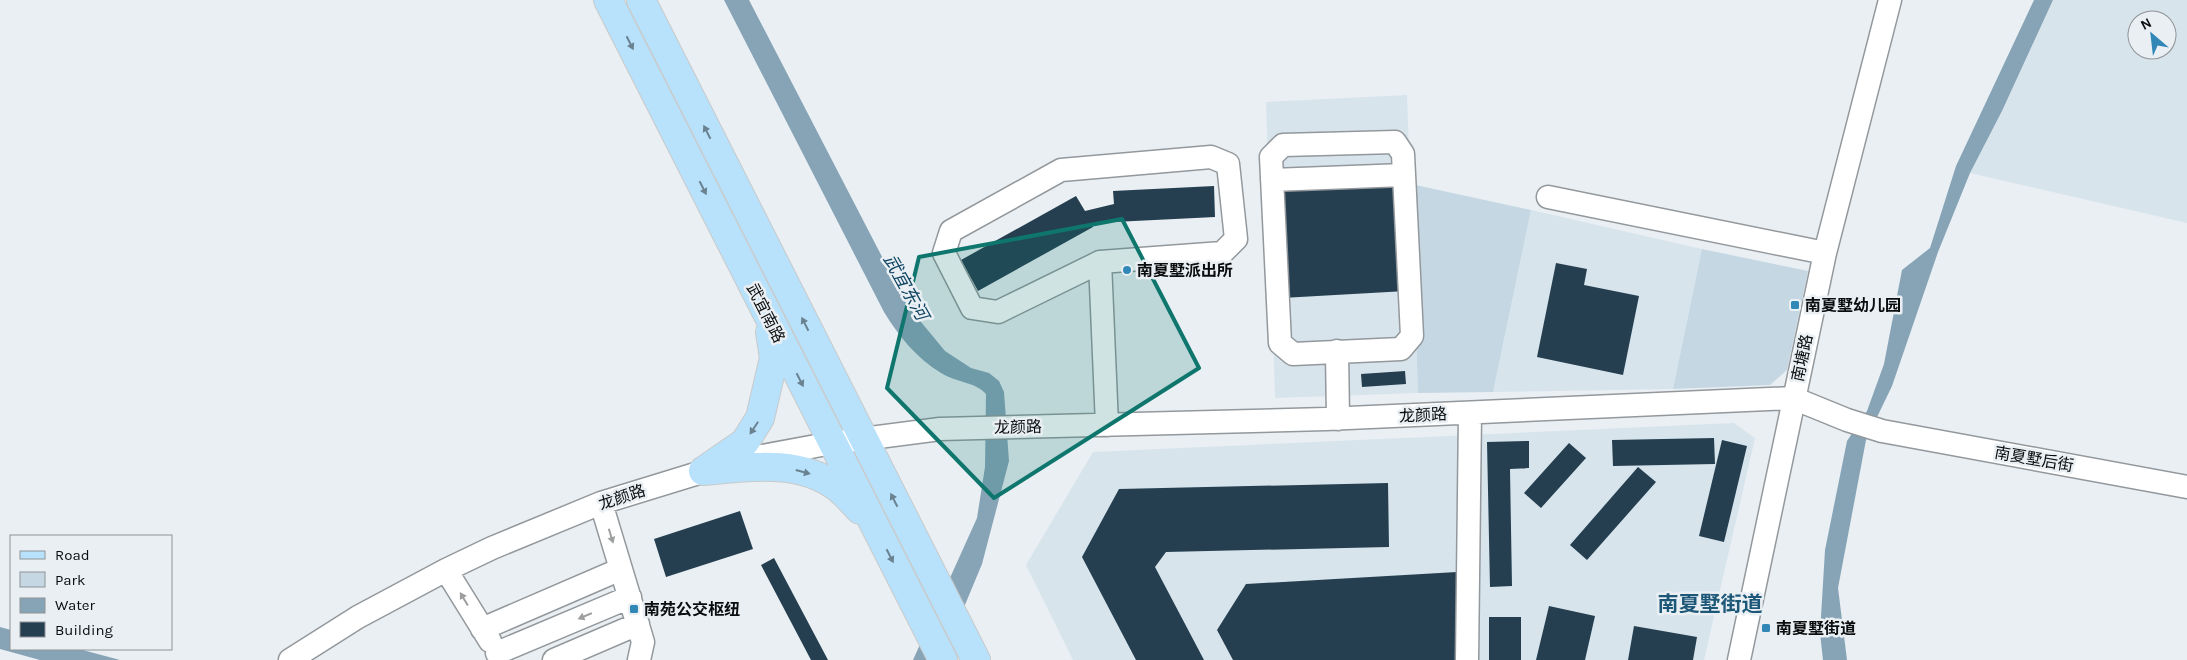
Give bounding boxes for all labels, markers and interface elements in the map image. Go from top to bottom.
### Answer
north arrow [2127,10,2177,60]
text: N [2138,14,2155,34]
one-way arrow [626,36,634,51]
one-way arrow [703,125,711,139]
one-way arrow [699,181,707,196]
water label: 武宜东河 [879,250,935,326]
place label: 南夏墅派出所 [1137,261,1233,280]
marker: 南夏墅派出所 [1121,264,1133,276]
street label: 武宜南路 [743,280,789,346]
place label: 南夏墅幼儿园 [1805,296,1901,315]
marker: 南夏墅幼儿园 [1789,299,1801,311]
one-way arrow [801,316,809,331]
street label: 南塘路 [1788,333,1816,383]
one-way arrow [796,373,804,387]
street label: 龙颜路 [1399,404,1447,426]
street label: 龙颜路 [994,417,1042,437]
one-way arrow [749,421,758,435]
street label: 南夏墅后街 [1993,443,2075,475]
one-way arrow [795,468,811,476]
street label: 龙颜路 [596,481,648,513]
one-way arrow [890,492,898,507]
one-way arrow [607,529,615,544]
legend [10,535,172,650]
text: Road [55,546,90,564]
one-way arrow [886,549,894,563]
text: Park [55,571,85,589]
district label: 南夏墅街道 [1658,592,1763,616]
one-way arrow [460,593,469,606]
text: Water [55,596,96,614]
place label: 南苑公交枢纽 [644,600,740,619]
marker: 南苑公交枢纽 [628,603,640,615]
one-way arrow [578,612,592,620]
place label: 南夏墅街道 [1776,619,1856,638]
text: Building [55,621,113,639]
marker: 南夏墅街道 [1760,622,1772,634]

